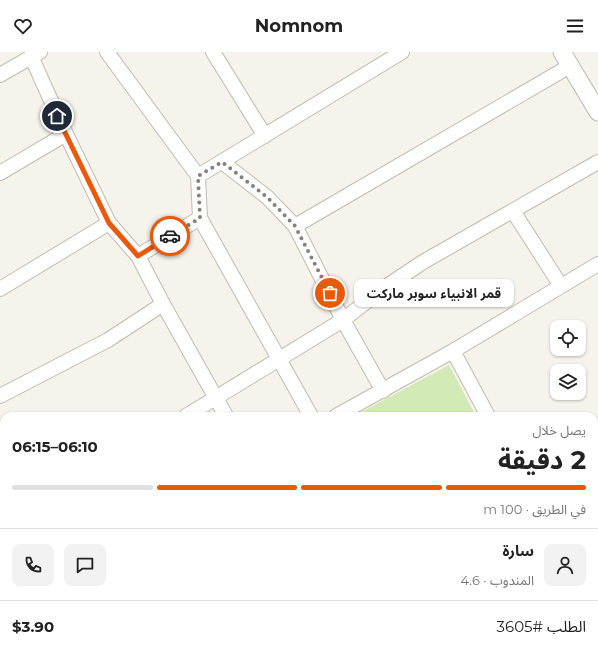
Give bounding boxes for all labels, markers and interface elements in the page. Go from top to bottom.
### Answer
icon: heart [12,15,34,37]
text: Nomnom [255,15,343,37]
icon: menu [564,15,586,37]
pin [40,99,74,133]
icon: home [46,105,68,127]
courier [150,216,190,256]
icon: car [159,225,181,247]
pin [313,276,347,310]
callout: قمر الانبياء سوبر ماركت [354,279,514,307]
icon: bag [319,282,341,304]
text: قمر الانبياء سوبر ماركت [367,285,501,301]
map controls [550,320,586,400]
button: locate [550,320,586,356]
button: layers [550,364,586,400]
text: يصل خلال [532,422,586,438]
text: 06:10–06:15 [12,437,98,456]
text: 2 دقيقة [498,444,586,476]
text: في الطريق · 100 m [483,501,586,517]
text: سارة [502,541,534,560]
button: phone [12,544,54,586]
button: chat [64,544,106,586]
button: person [544,544,586,586]
text: المندوب · 4.6 [460,572,534,588]
text: $3.90 [12,617,54,636]
text: الطلب #3605 [497,617,586,636]

